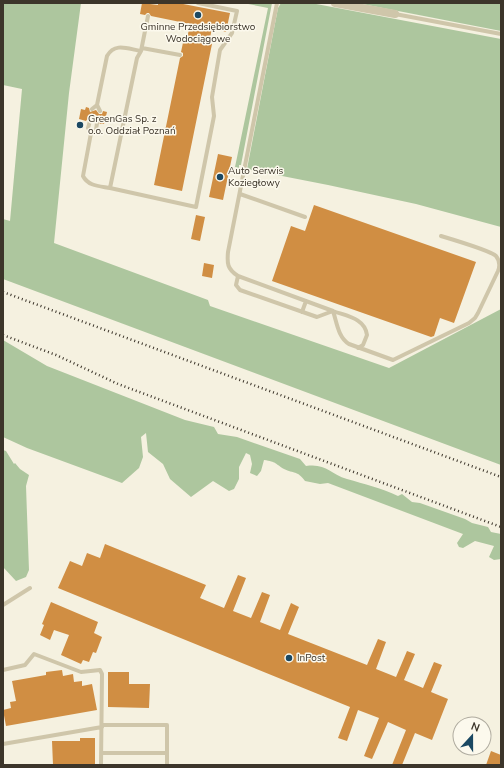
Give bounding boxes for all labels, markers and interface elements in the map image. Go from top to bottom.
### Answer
marker: Gminne Przedsiębiorstwo Wodociągowe [193,10,203,20]
place label: Gminne Przedsiębiorstwo Wodociągowe [141,20,256,46]
place label: GreenGas Sp. z o.o. Oddział Poznań [88,112,176,138]
marker: GreenGas Sp. z o.o. Oddział Poznań [75,120,85,130]
place label: Auto Serwis Koziegłowy [228,164,284,190]
marker: Auto Serwis Koziegłowy [215,172,225,182]
place label: InPost [297,651,326,665]
marker: InPost [284,653,294,663]
north arrow [452,716,492,756]
text: N [469,719,482,736]

